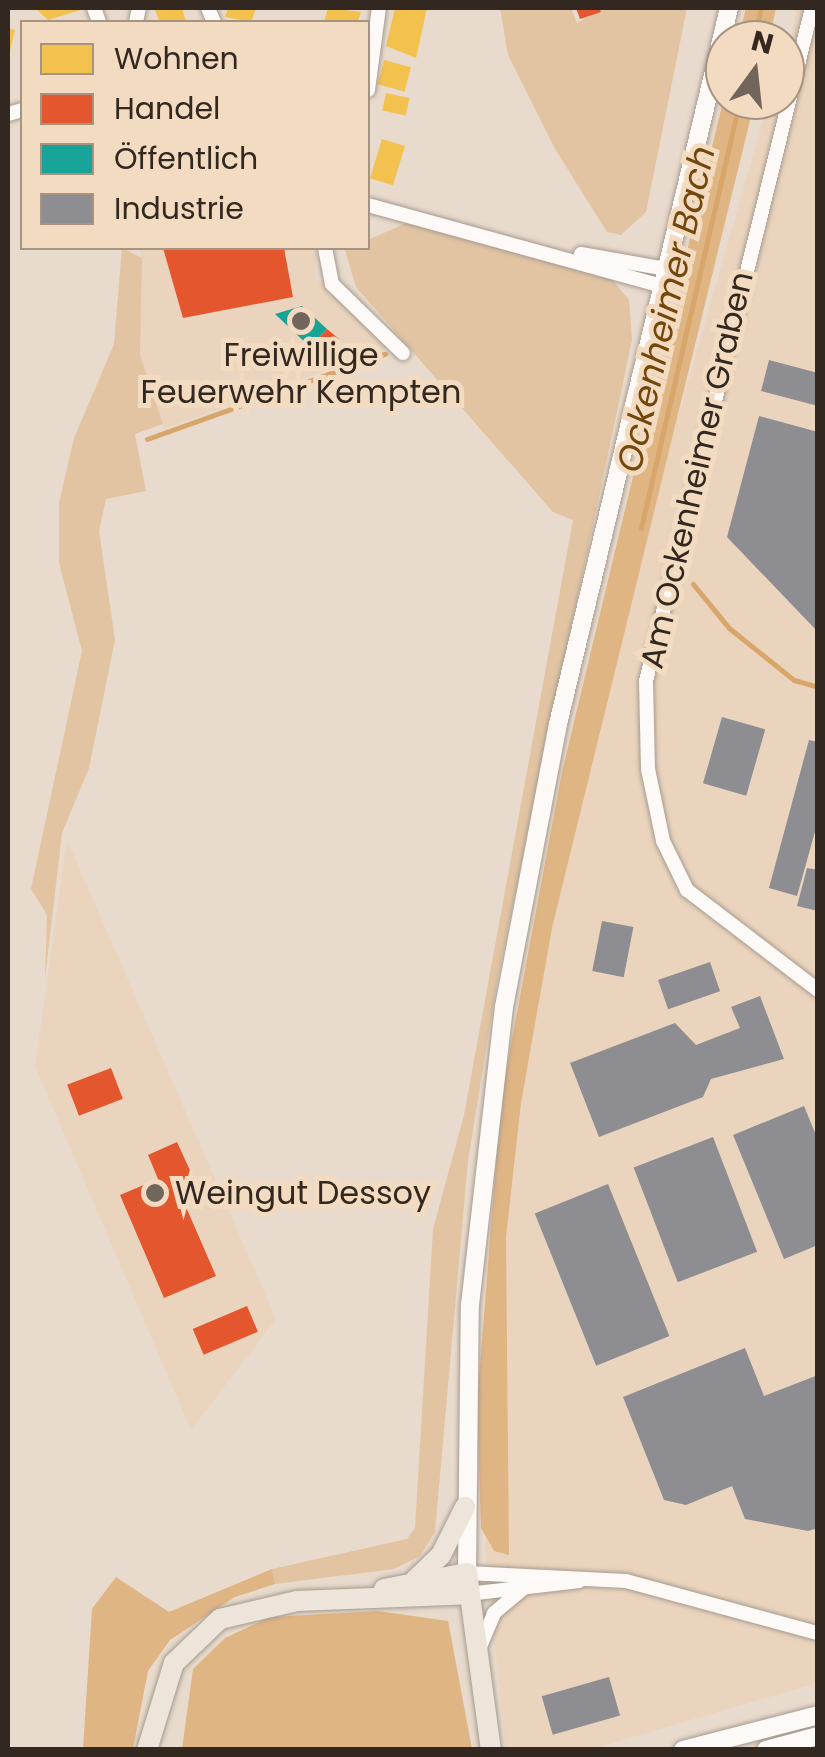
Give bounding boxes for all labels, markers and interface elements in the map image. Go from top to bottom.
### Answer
legend [20,20,370,250]
north arrow [705,20,805,120]
text: N [747,21,778,64]
text: Wohnen [114,37,239,80]
text: Handel [114,87,221,130]
text: Öffentlich [114,137,258,180]
water label: Ockenheimer Bach [608,142,724,476]
text: Industrie [114,187,244,230]
street label: Am Ockenheimer Graben [633,268,761,672]
marker: Freiwillige Feuerwehr Kempten [290,310,312,332]
place label: Freiwillige Feuerwehr Kempten [141,337,461,412]
place label: Weingut Dessoy [175,1174,431,1212]
marker: Weingut Dessoy [144,1182,166,1204]

